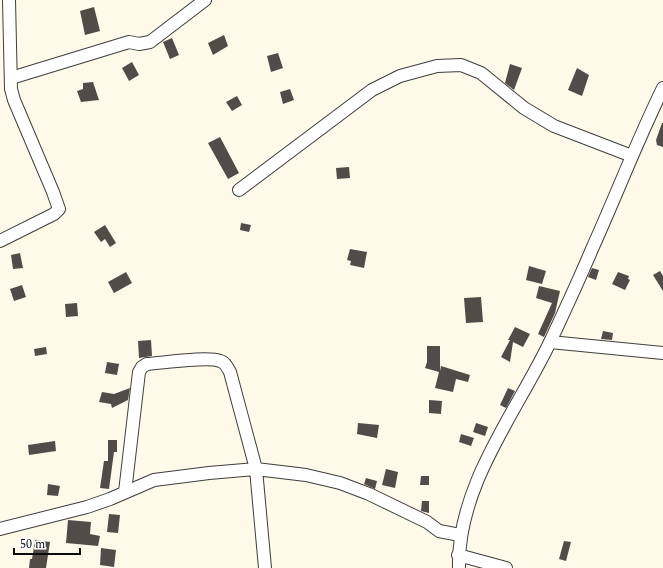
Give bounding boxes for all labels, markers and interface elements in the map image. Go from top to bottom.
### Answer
scale bar [14,530,80,556]
text: 50 m [20,535,45,554]

